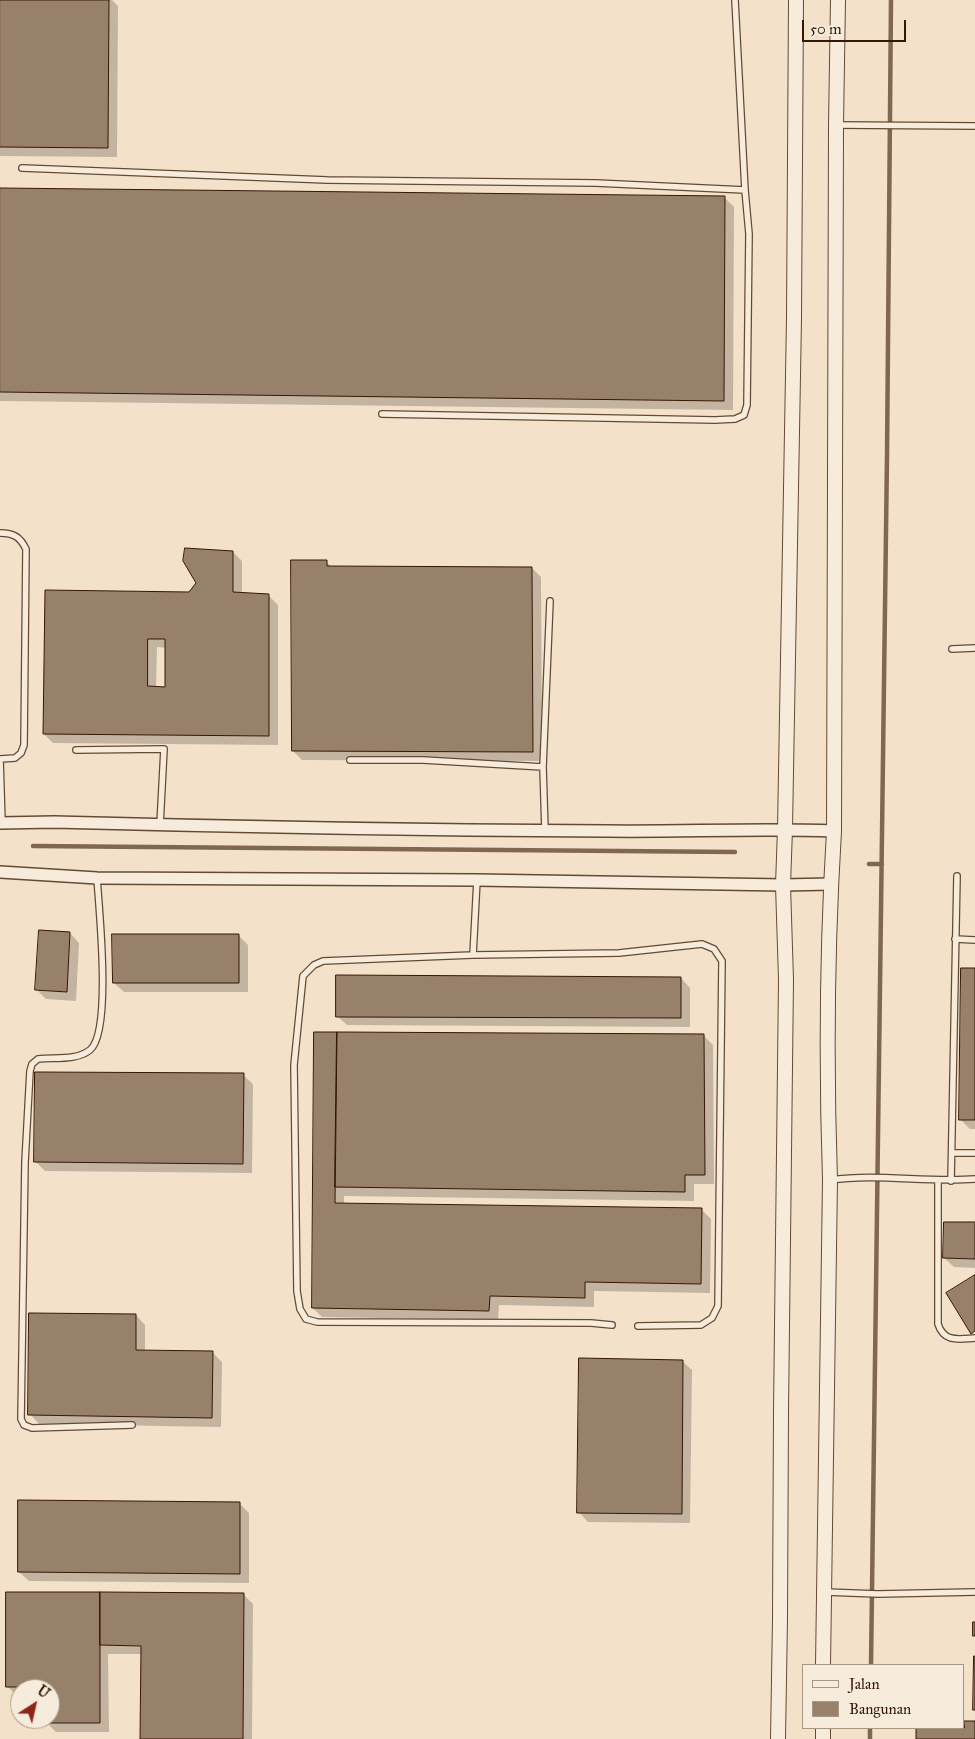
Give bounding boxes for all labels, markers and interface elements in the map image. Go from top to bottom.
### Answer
scale bar [805,10,909,42]
text: 50 m [810,20,842,38]
legend [802,1664,965,1729]
text: Jalan [849,1675,880,1693]
north arrow [10,1679,60,1729]
text: U [34,1682,53,1702]
text: Bangunan [849,1700,911,1718]

